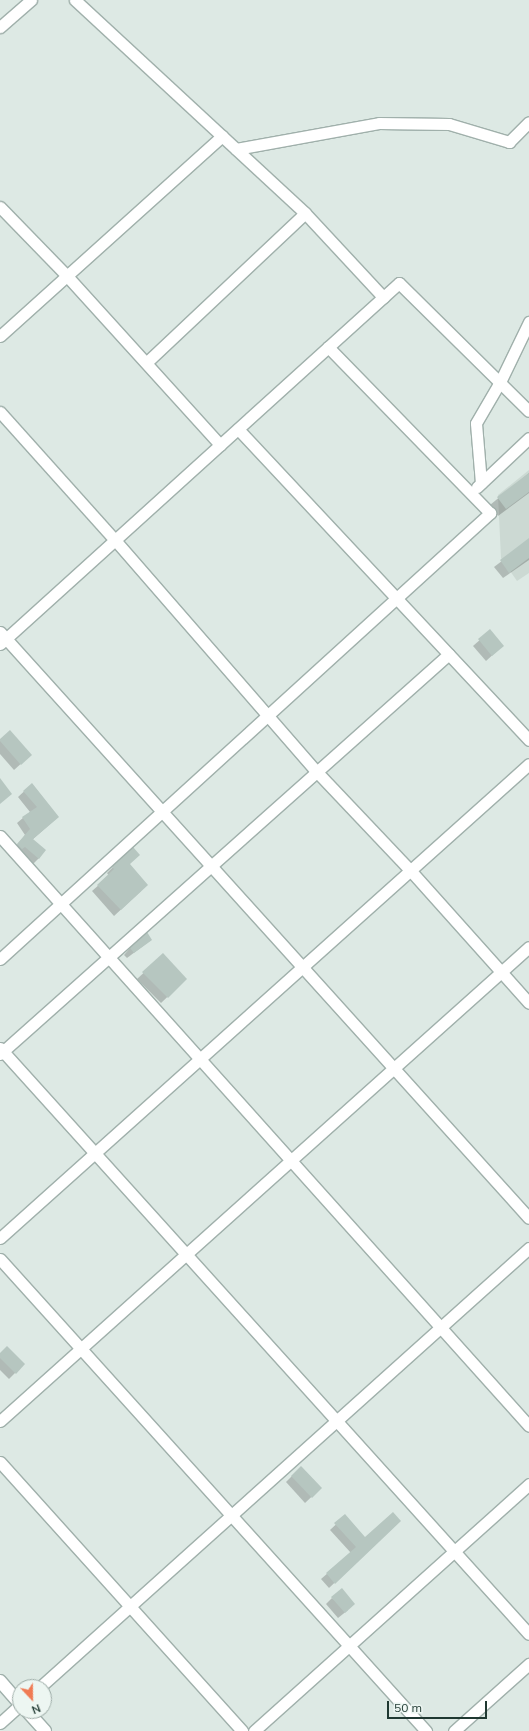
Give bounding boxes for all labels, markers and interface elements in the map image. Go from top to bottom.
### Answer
north arrow [12,1679,52,1719]
scale bar [389,1693,489,1719]
text: 50 m [394,1700,422,1715]
text: N [30,1701,43,1717]

